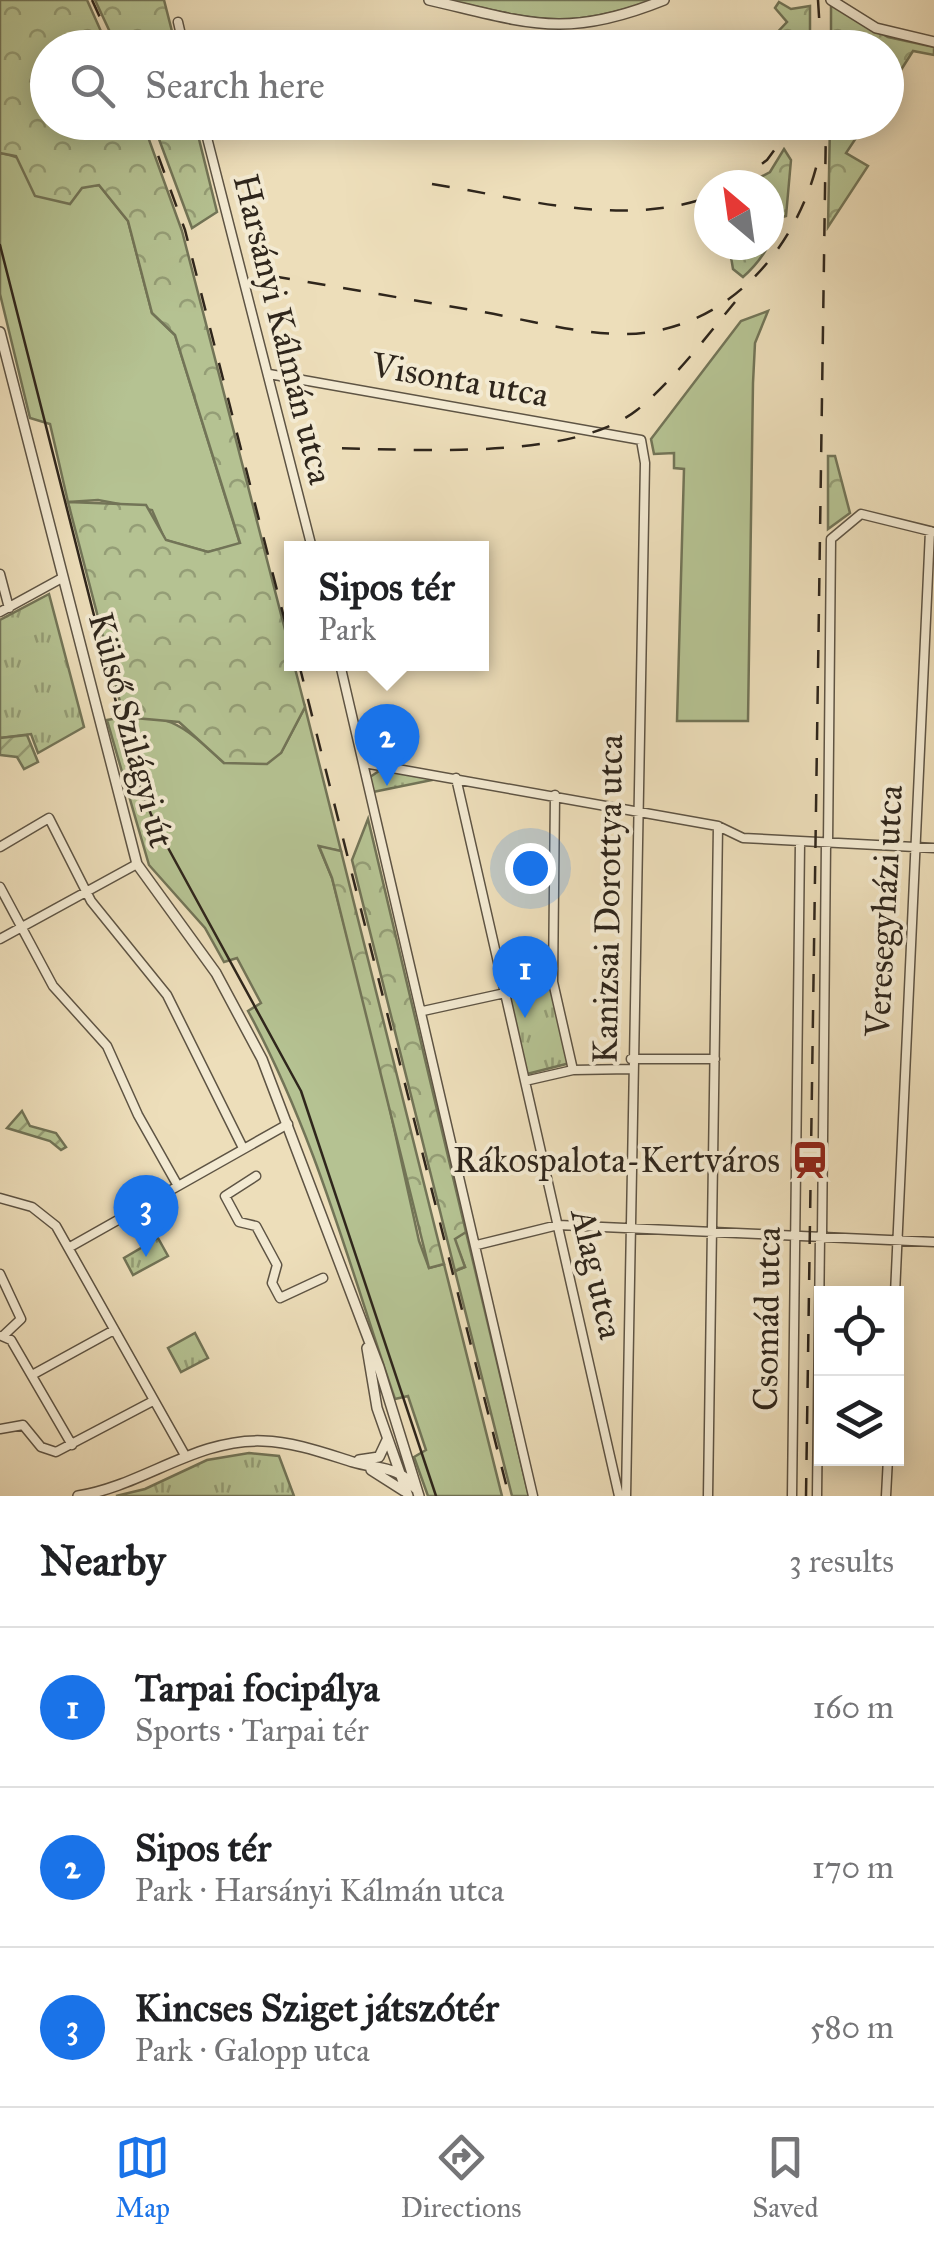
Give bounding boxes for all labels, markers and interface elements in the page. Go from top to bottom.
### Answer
search box [30,30,904,140]
icon: search [65,58,120,113]
text: Search here [145,62,325,108]
street label: Harsányi Kálmán utca [224,170,342,489]
north arrow [694,170,784,260]
street label: Visonta utca [367,343,552,417]
popup [284,541,489,671]
text: Sipos tér [318,564,455,610]
street label: Külső Szilágyi út [79,608,183,852]
text: Park [318,610,376,649]
pin: 2 [354,704,420,786]
street label: Kanizsai Dorottya utca [584,734,632,1064]
street label: Veresegyházi utca [856,784,912,1039]
your location [505,843,556,894]
pin: 1 [492,936,558,1018]
place label: Rákospalota-Kertváros [453,1139,780,1182]
station icon: Rákospalota-Kertváros [789,1139,831,1181]
pin: 3 [114,1174,178,1257]
street label: Alag utca [561,1203,633,1343]
street label: Csomád utca [744,1226,790,1412]
map controls [814,1286,904,1466]
button: locate [814,1286,904,1376]
button: layers [814,1376,904,1466]
text: Nearby [40,1535,165,1587]
text: 3 results [789,1542,894,1581]
text: Tarpai focipálya [135,1665,380,1711]
text: 1 [66,1688,79,1727]
text: 160 m [813,1688,894,1727]
text: Sports · Tarpai tér [135,1711,369,1750]
text: Sipos tér [135,1825,271,1871]
text: 2 [65,1848,80,1887]
text: 170 m [812,1848,894,1887]
text: Park · Harsányi Kálmán utca [135,1871,504,1910]
text: Kincses Sziget játszótér [135,1985,499,2031]
text: 3 [66,2008,79,2047]
text: 580 m [810,2008,894,2047]
text: Park · Galopp utca [135,2031,370,2070]
tab: Map [115,2130,170,2225]
tab: Directions [401,2130,522,2225]
tab: Saved [752,2130,819,2225]

